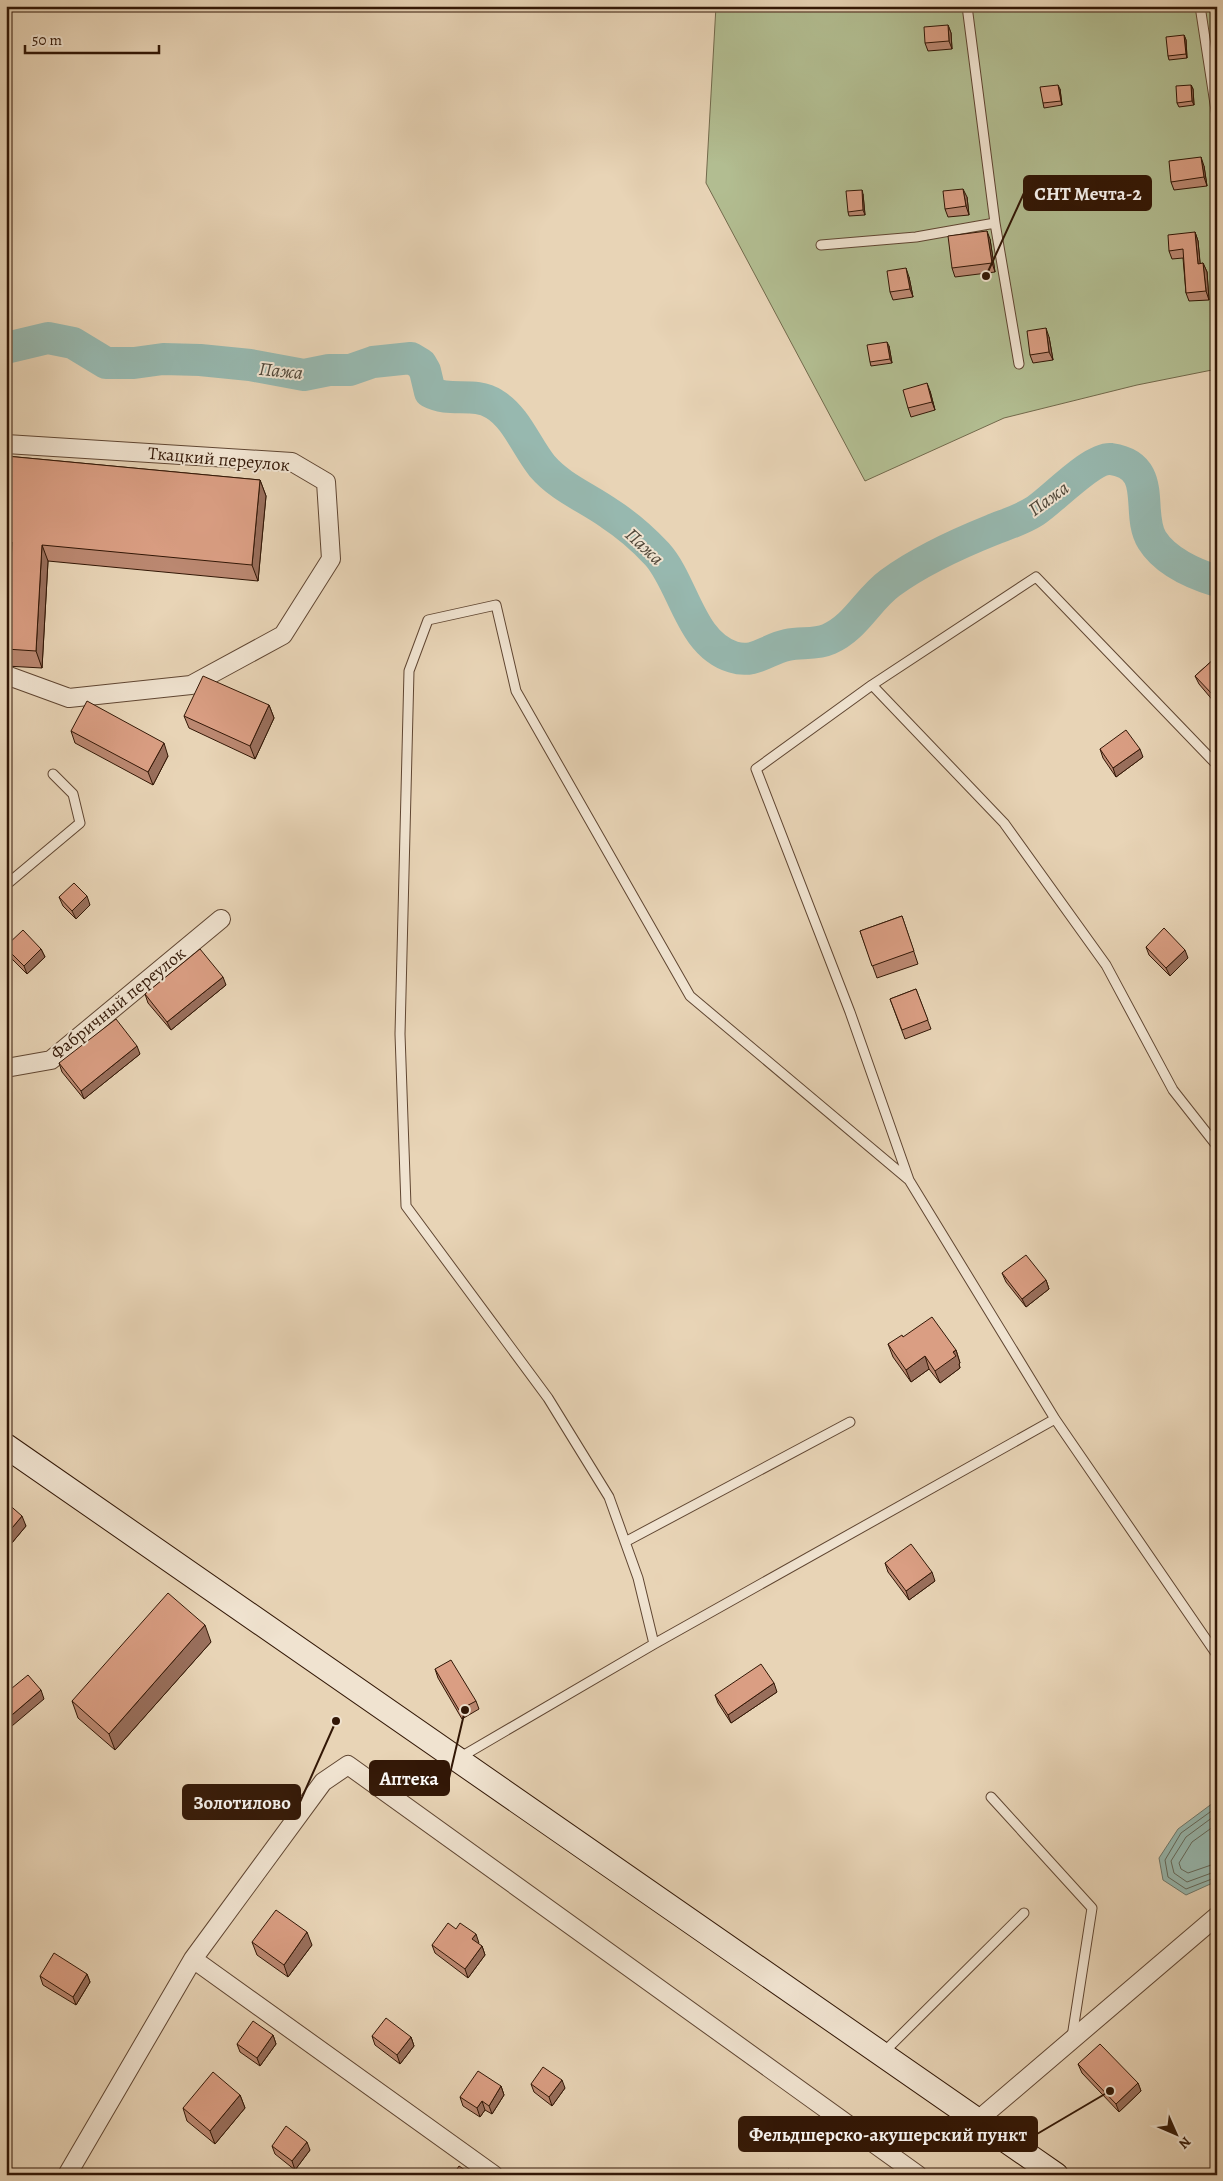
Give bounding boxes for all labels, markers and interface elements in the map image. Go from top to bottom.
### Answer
scale bar [25,22,159,54]
text: 50 m [32,30,62,50]
callout: СНТ Мечта-2 [1024,176,1151,210]
text: СНТ Мечта-2 [1034,181,1142,207]
water label: Пажа [257,356,304,386]
street label: Ткацкий переулок [147,441,291,477]
water label: Пажа [1023,475,1074,522]
water label: Пажа [619,522,670,571]
street label: Фабричный переулок [45,941,191,1065]
callout: Аптека [370,1761,449,1795]
text: Аптека [379,1766,439,1792]
callout: Золотилово [183,1785,300,1819]
text: Золотилово [193,1790,291,1816]
north arrow [1150,2108,1200,2158]
callout: Фельдшерско-акушерский пункт [739,2117,1037,2151]
text: Фельдшерско-акушерский пункт [749,2122,1027,2148]
text: N [1175,2133,1195,2153]

